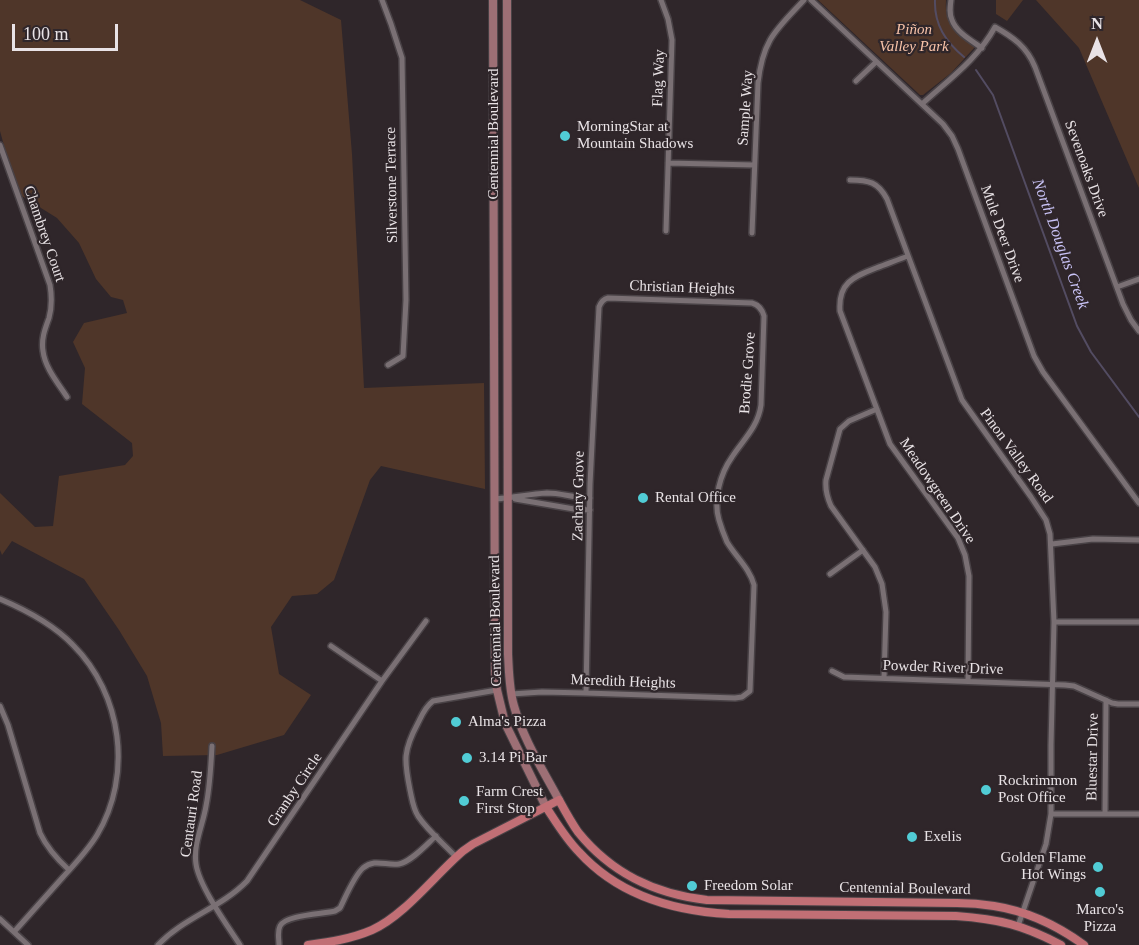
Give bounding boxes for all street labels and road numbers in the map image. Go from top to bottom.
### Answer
street label: Flag Way [649,49,669,107]
street label: Centennial Boulevard [485,68,503,200]
street label: Sample Way [734,70,758,146]
street label: Sevenoaks Drive [1060,118,1112,220]
street label: Silverstone Terrace [382,127,402,243]
street label: Mule Deer Drive [976,183,1028,285]
street label: Chambrey Court [19,184,69,284]
street label: Christian Heights [629,277,735,299]
street label: Brodie Grove [736,331,760,415]
street label: Pinon Valley Road [976,405,1056,507]
street label: Meadowgreen Drive [895,435,979,547]
street label: Zachary Grove [569,451,589,541]
street label: Centennial Boulevard [486,555,506,687]
street label: Powder River Drive [882,657,1004,679]
street label: Meredith Heights [570,671,676,693]
street label: Bluestar Drive [1083,713,1103,801]
street label: Granby Circle [264,750,326,830]
street label: Centauri Road [177,770,207,858]
street label: Centennial Boulevard [839,879,971,899]

